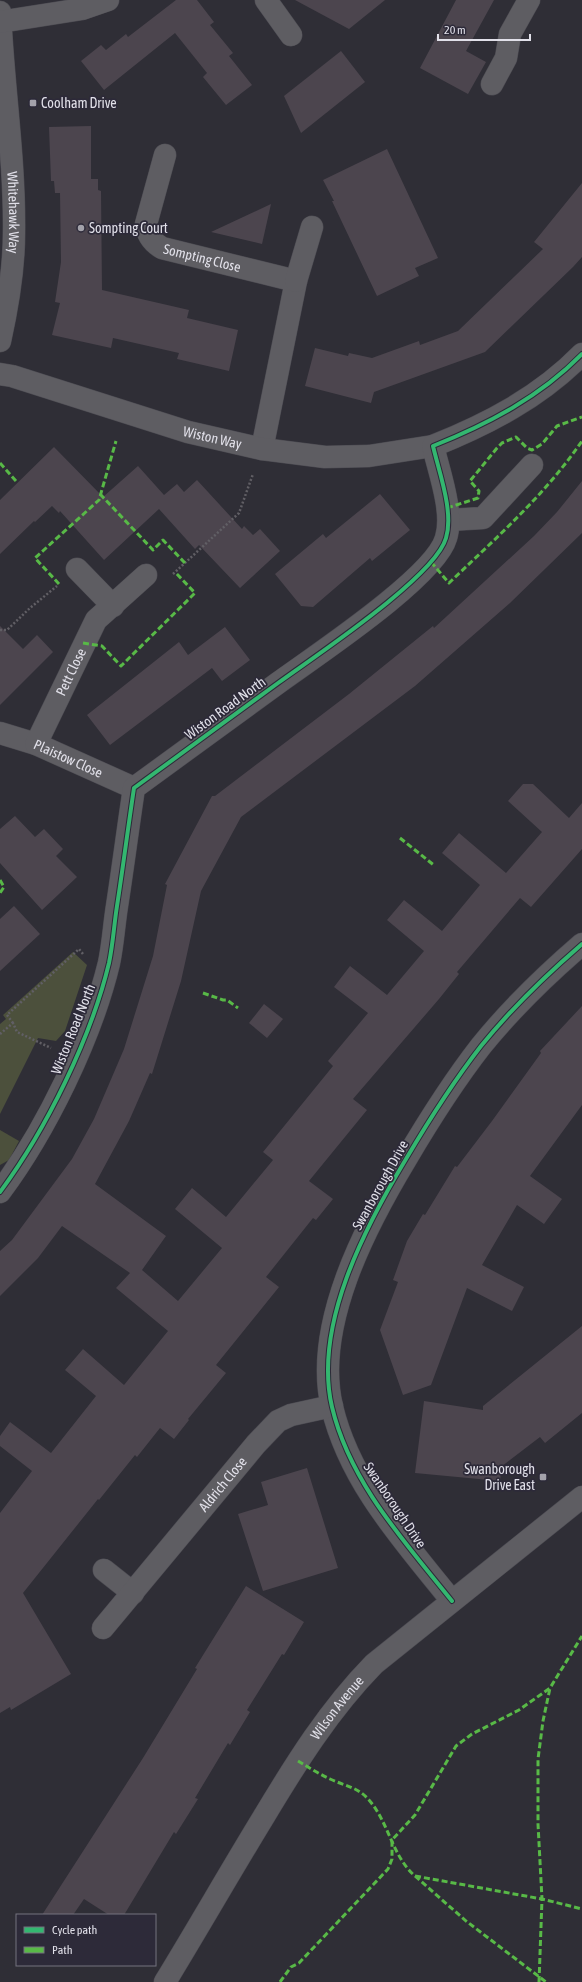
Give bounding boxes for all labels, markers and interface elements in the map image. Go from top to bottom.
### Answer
scale bar [438,16,530,42]
text: 20 m [444,23,466,37]
place label: Coolham Drive [41,95,117,111]
marker: Coolham Drive [28,98,38,108]
street label: Whitehawk Way [4,171,22,254]
place label: Sompting Court [89,220,168,236]
marker: Sompting Court [76,223,86,233]
street label: Sompting Close [162,241,242,275]
street label: Wiston Way [182,423,244,452]
street label: Pett Close [53,646,89,698]
street label: Wiston Road North [182,673,268,743]
street label: Plaistow Close [31,736,105,781]
street label: Wiston Road North [48,982,98,1076]
street label: Swanborough Drive [349,1137,411,1233]
street label: Aldrich Close [195,1454,250,1515]
street label: Swanborough Drive [360,1459,430,1551]
place label: Swanborough Drive East [464,1461,535,1493]
marker: Swanborough Drive East [538,1472,548,1482]
street label: Wilson Avenue [307,1673,367,1743]
legend [16,1914,156,1966]
text: Cycle path [52,1923,97,1937]
text: Path [52,1943,73,1957]

